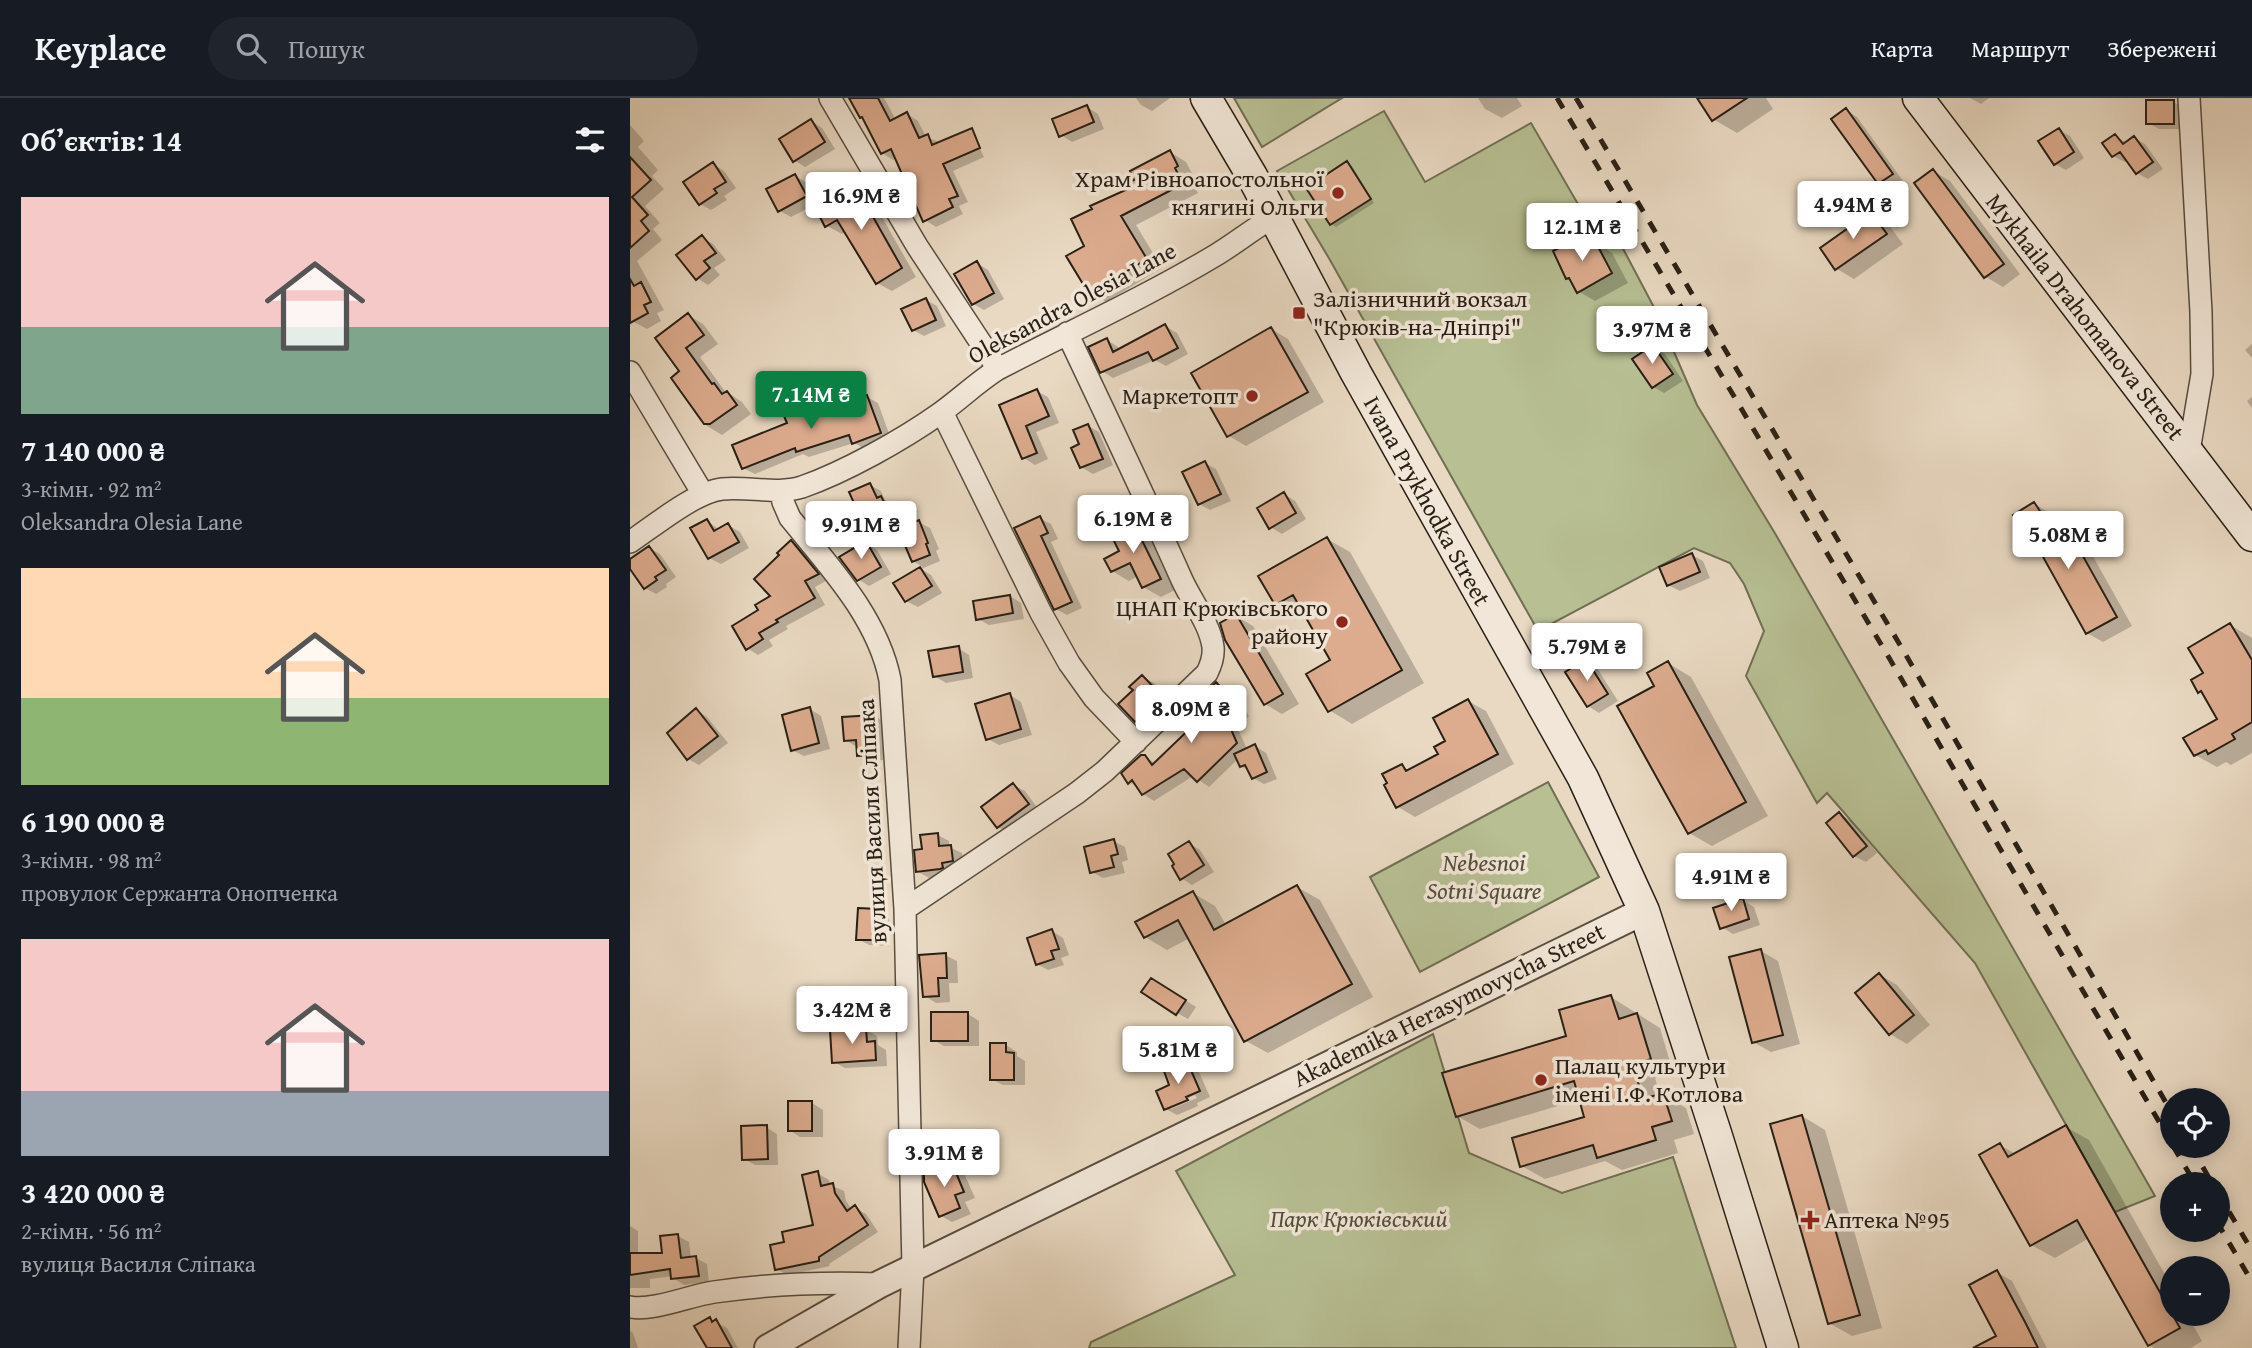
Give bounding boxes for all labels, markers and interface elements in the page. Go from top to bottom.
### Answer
search box [208,17,698,80]
text: Keyplace [35,24,166,72]
icon: search [232,29,270,67]
text: Пошук [288,29,365,68]
text: Карта [1871,31,1933,66]
text: Маршрут [1971,31,2069,66]
text: Збережені [2107,31,2217,66]
text: Об’єктів: 14 [21,118,182,162]
icon: filters [571,121,609,159]
place label: Храм Рівноапостольної княгині Ольги [1075,161,1325,224]
pin: 16.9M ₴ [796,172,926,232]
text: 16.9M ₴ [821,178,901,211]
pin: 4.94M ₴ [1788,181,1918,241]
marker: Храм Рівноапостольної княгині Ольги [1330,185,1346,201]
street label: Mykhaila Drahomanova Street [1978,186,2193,448]
text: 4.94M ₴ [1813,187,1893,220]
pin: 12.1M ₴ [1517,204,1647,263]
text: 12.1M ₴ [1542,209,1622,242]
street label: Oleksandra Olesia Lane [961,233,1182,372]
icon: home [252,243,378,369]
place label: Залізничний вокзал "Крюкiв-на-Днiпрi" [1313,281,1528,344]
marker: Залізничний вокзал "Крюкiв-на-Днiпрi" [1291,305,1307,321]
pin: 3.97M ₴ [1587,306,1717,366]
text: 3.97M ₴ [1612,312,1692,345]
pin: 7.14M ₴ [746,372,876,431]
text: 7.14M ₴ [771,377,851,410]
place label: Маркетопт [1122,378,1238,413]
marker: Маркетопт [1244,388,1260,404]
street label: Ivana Prykhodka Street [1355,389,1500,613]
text: 7 140 000 ₴ [21,428,165,472]
text: 3-кімн. · 92 m² [21,472,162,505]
pin: 6.19M ₴ [1068,496,1198,555]
text: 6.19M ₴ [1093,501,1173,534]
pin: 9.91M ₴ [796,502,926,561]
text: Oleksandra Olesia Lane [21,505,243,538]
text: 9.91M ₴ [821,507,901,540]
pin: 5.08M ₴ [2003,512,2133,571]
text: 5.08M ₴ [2028,517,2108,550]
place label: ЦНАП Крюківського району [1116,590,1328,653]
icon: home [252,614,378,740]
marker: ЦНАП Крюківського району [1334,614,1350,630]
pin: 5.79M ₴ [1522,624,1652,683]
text: 5.79M ₴ [1547,629,1627,662]
pin: 8.09M ₴ [1126,686,1256,745]
text: 8.09M ₴ [1151,691,1231,724]
street label: вулиця Василя Сліпака [848,697,895,944]
text: 6 190 000 ₴ [21,799,165,843]
text: 3-кімн. · 98 m² [21,843,162,876]
park label: Nebesnoi Sotni Square [1427,845,1542,908]
pin: 4.91M ₴ [1666,854,1796,913]
text: 4.91M ₴ [1691,859,1771,892]
text: провулок Сержанта Онопченка [21,876,338,909]
street label: Akademika Herasymovycha Street [1287,913,1611,1096]
icon: home [252,985,378,1111]
pin: 3.42M ₴ [787,986,917,1046]
text: 3.42M ₴ [812,992,892,1025]
pin: 5.81M ₴ [1113,1026,1243,1086]
text: 5.81M ₴ [1138,1032,1218,1065]
place label: Палац культури імені І.Ф. Котлова [1555,1048,1744,1111]
marker: Палац культури імені І.Ф. Котлова [1533,1072,1549,1088]
map controls [2160,1088,2230,1326]
button: locate [2160,1088,2230,1158]
pin: 3.91M ₴ [879,1130,1009,1189]
text: 3.91M ₴ [904,1135,984,1168]
text: 3 420 000 ₴ [21,1170,165,1214]
button: + [2160,1172,2230,1242]
park label: Парк Крюківський [1270,1201,1448,1236]
place label: Аптека №95 [1824,1202,1950,1237]
marker: Аптека №95 [1802,1212,1818,1228]
text: 2-кімн. · 56 m² [21,1214,162,1247]
text: вулиця Василя Сліпака [21,1247,256,1280]
button: − [2160,1256,2230,1326]

